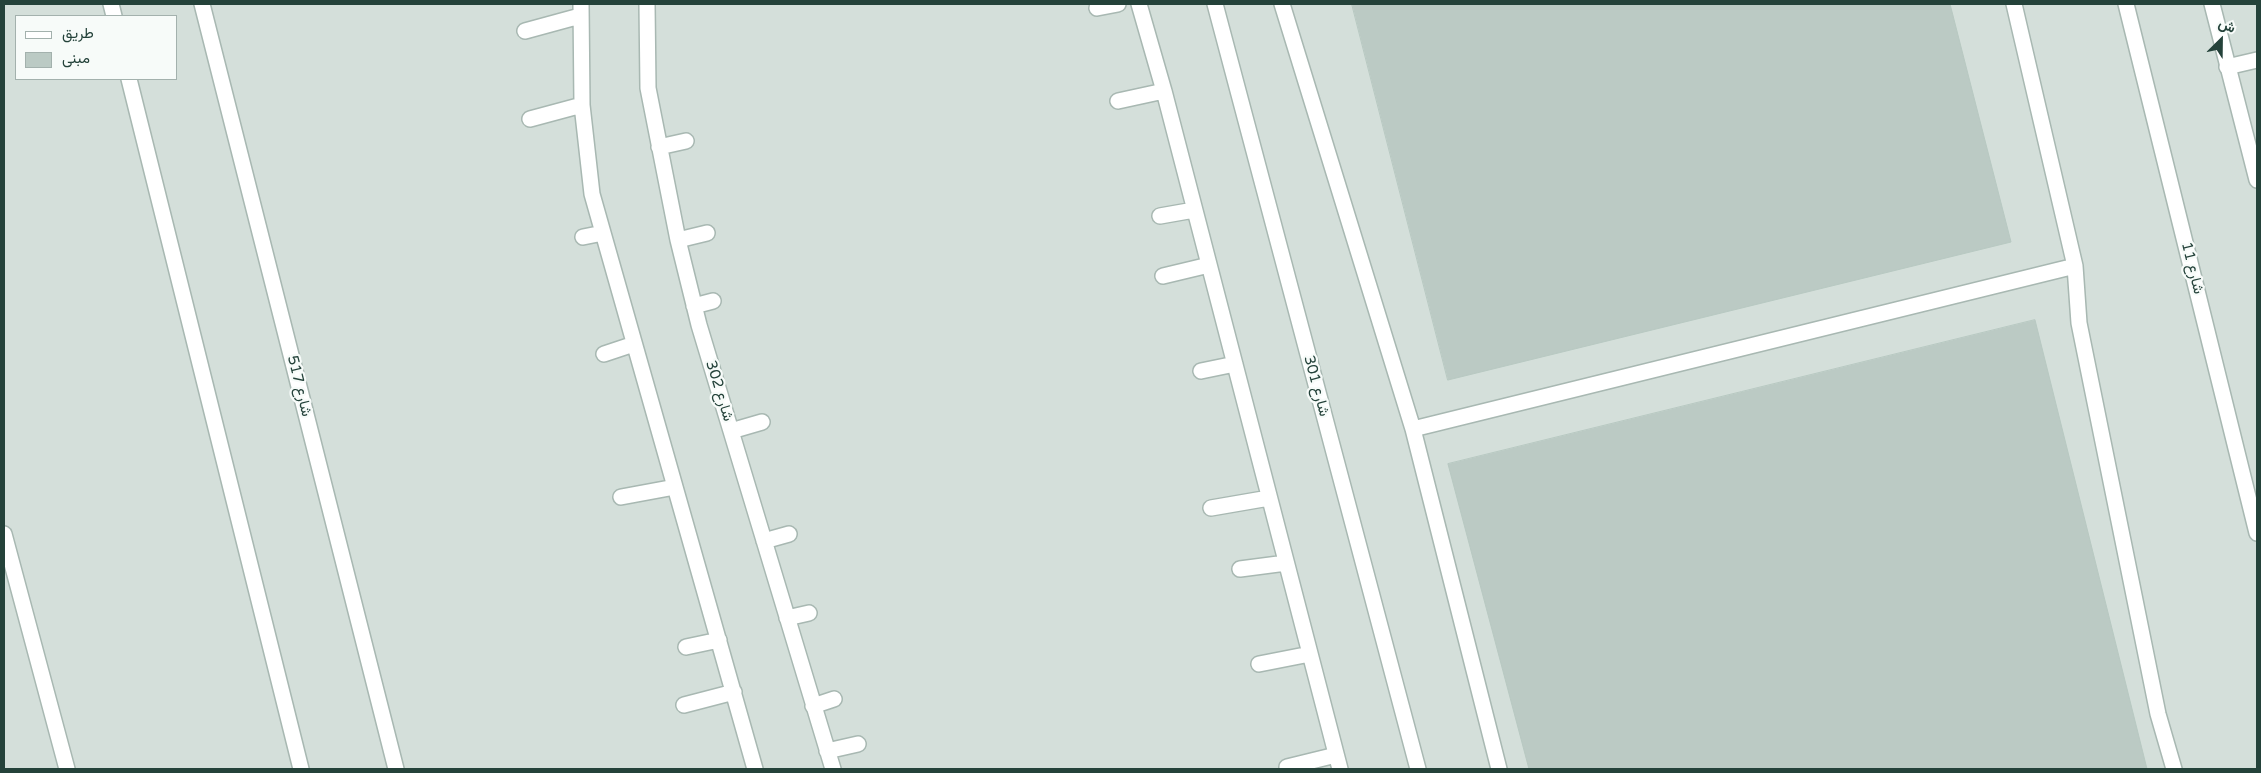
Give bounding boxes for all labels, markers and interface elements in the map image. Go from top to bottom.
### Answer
legend [15,15,178,80]
north arrow [2196,15,2246,65]
text: ش [2216,15,2238,37]
text: طريق [62,24,94,42]
text: مبنى [62,49,90,67]
street label: شارع 11 [2177,240,2207,296]
street label: شارع 517 [283,354,315,418]
street label: شارع 301 [1299,354,1333,418]
street label: شارع 302 [701,359,737,423]

